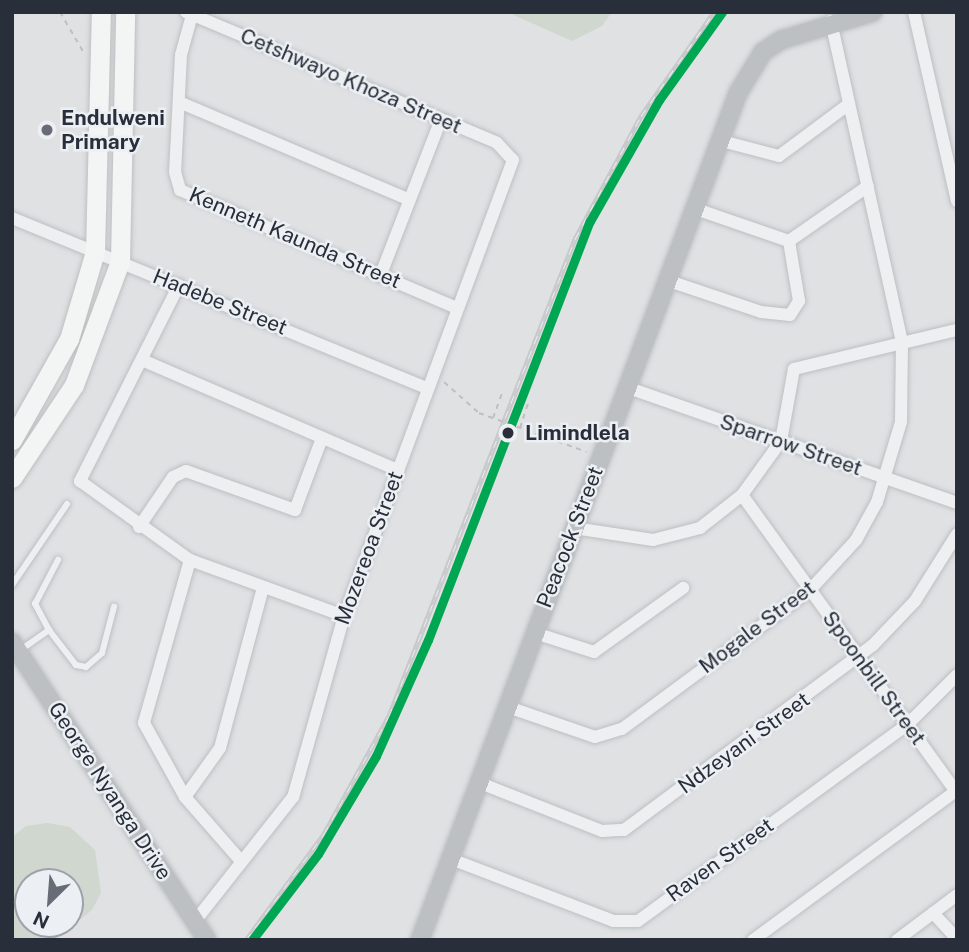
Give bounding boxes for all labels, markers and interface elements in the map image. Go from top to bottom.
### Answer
street label: Cetshwayo Khoza Street [237,23,465,139]
place label: Endulweni Primary [61,105,165,155]
marker: Endulweni Primary [39,122,55,138]
street label: Kenneth Kaunda Street [185,182,405,294]
street label: Hadebe Street [149,264,291,340]
street label: Sparrow Street [717,409,865,481]
place label: Limindlela [525,420,630,446]
marker: Limindlela [497,422,519,444]
street label: Peacock Street [531,463,609,611]
street label: Mozereoa Street [330,468,408,628]
street label: Mogale Street [694,575,820,679]
street label: Spoonbill Street [817,606,931,750]
street label: Ndzeyani Street [673,687,815,799]
street label: George Nyanga Drive [43,697,177,885]
street label: Raven Street [662,813,778,907]
north arrow [14,868,84,938]
text: N [30,907,52,933]

